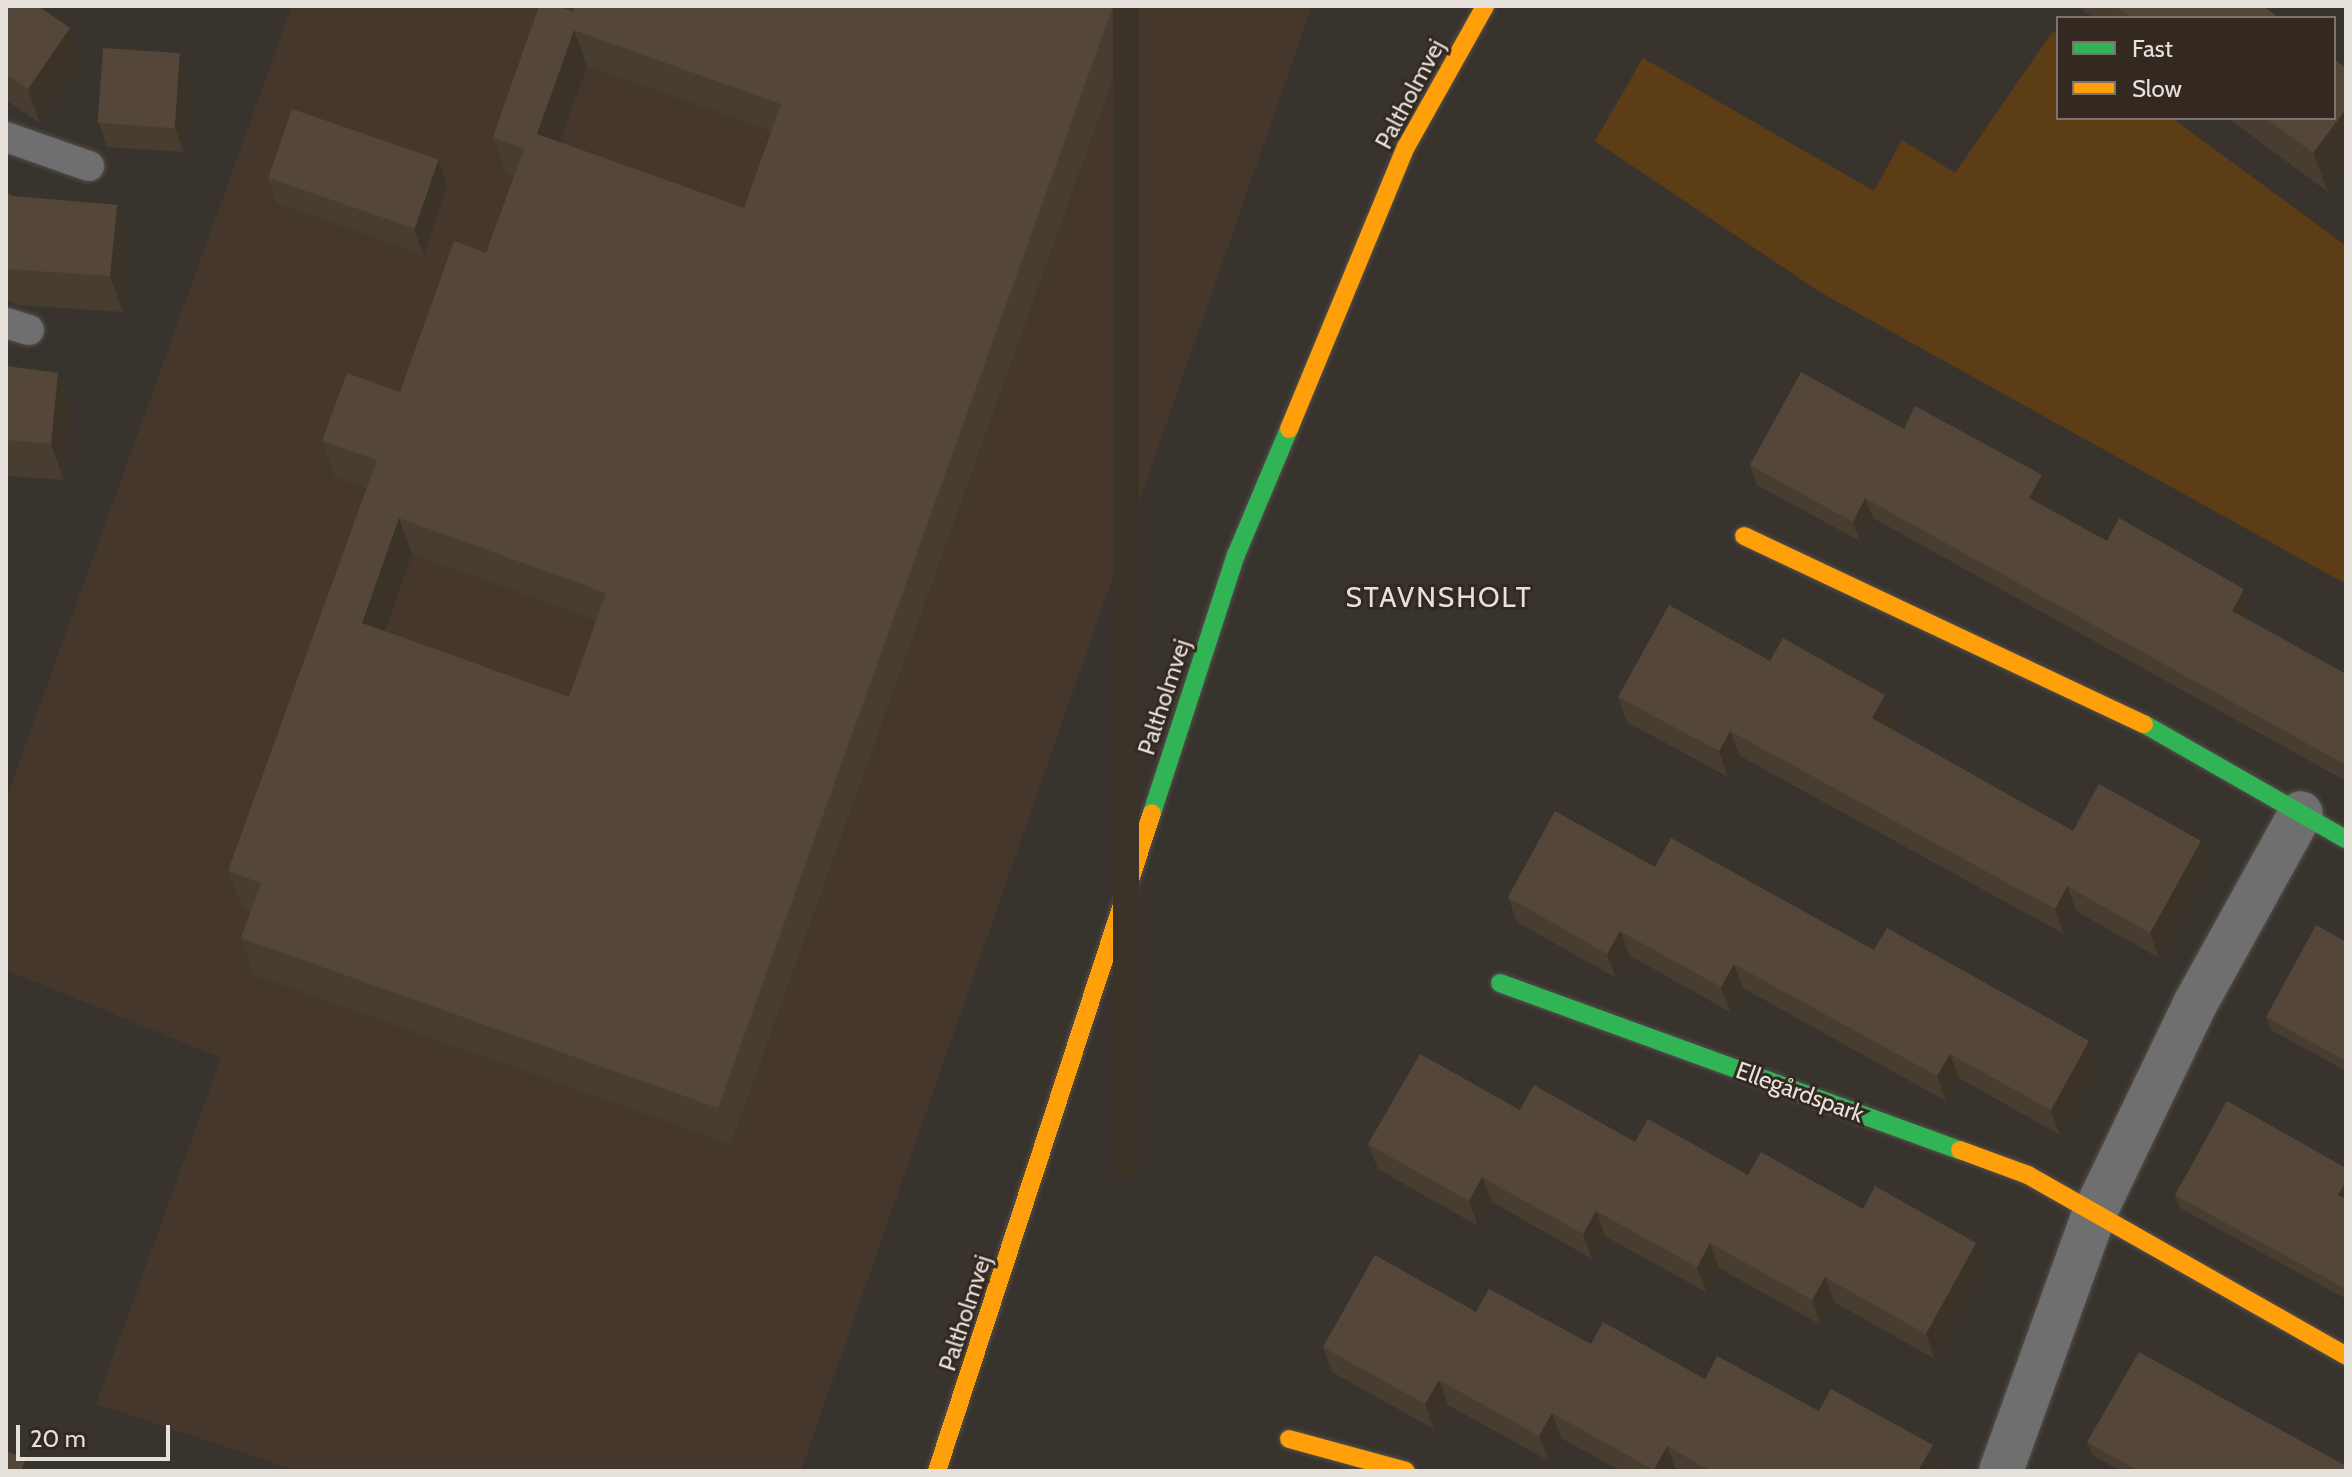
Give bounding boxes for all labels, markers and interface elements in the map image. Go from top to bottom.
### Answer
legend [2056,16,2336,120]
street label: Paltholmvej [1369,34,1451,154]
text: Fast [2132,34,2173,63]
text: Slow [2132,74,2182,103]
district label: STAVNSHOLT [1345,580,1533,614]
street label: Paltholmvej [1132,635,1196,759]
street label: Ellegårdspark [1732,1056,1868,1128]
street label: Paltholmvej [933,1251,997,1375]
scale bar [20,1409,174,1459]
text: 20 m [30,1424,86,1453]

